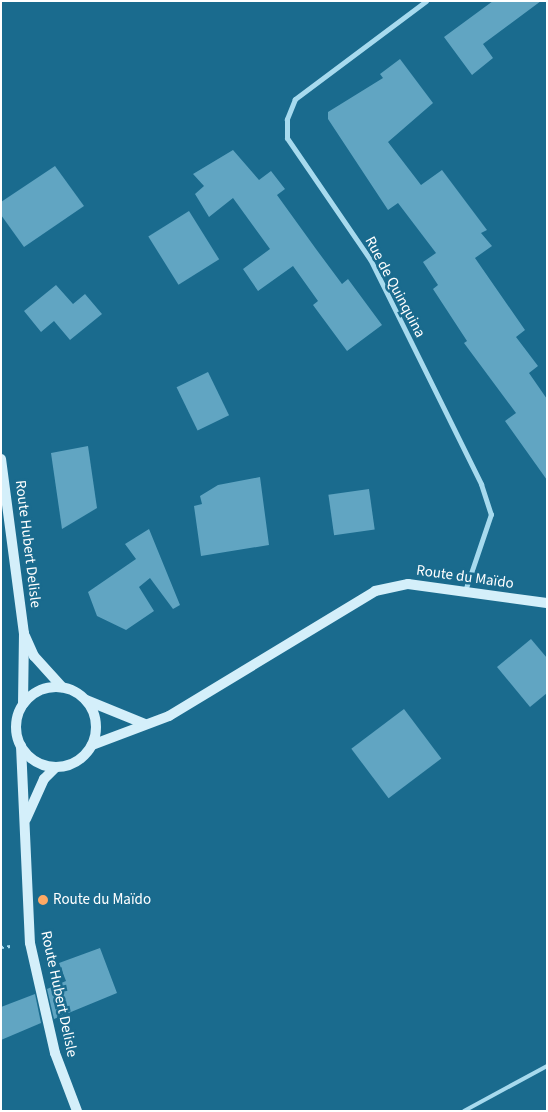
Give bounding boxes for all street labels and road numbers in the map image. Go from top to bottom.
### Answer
street label: Rue de Quinquina [361,233,429,341]
street label: Route Hubert Delisle [11,479,45,609]
street label: Route du Maïdo [415,561,515,593]
street label: Route Hubert Delisle [37,929,81,1059]

